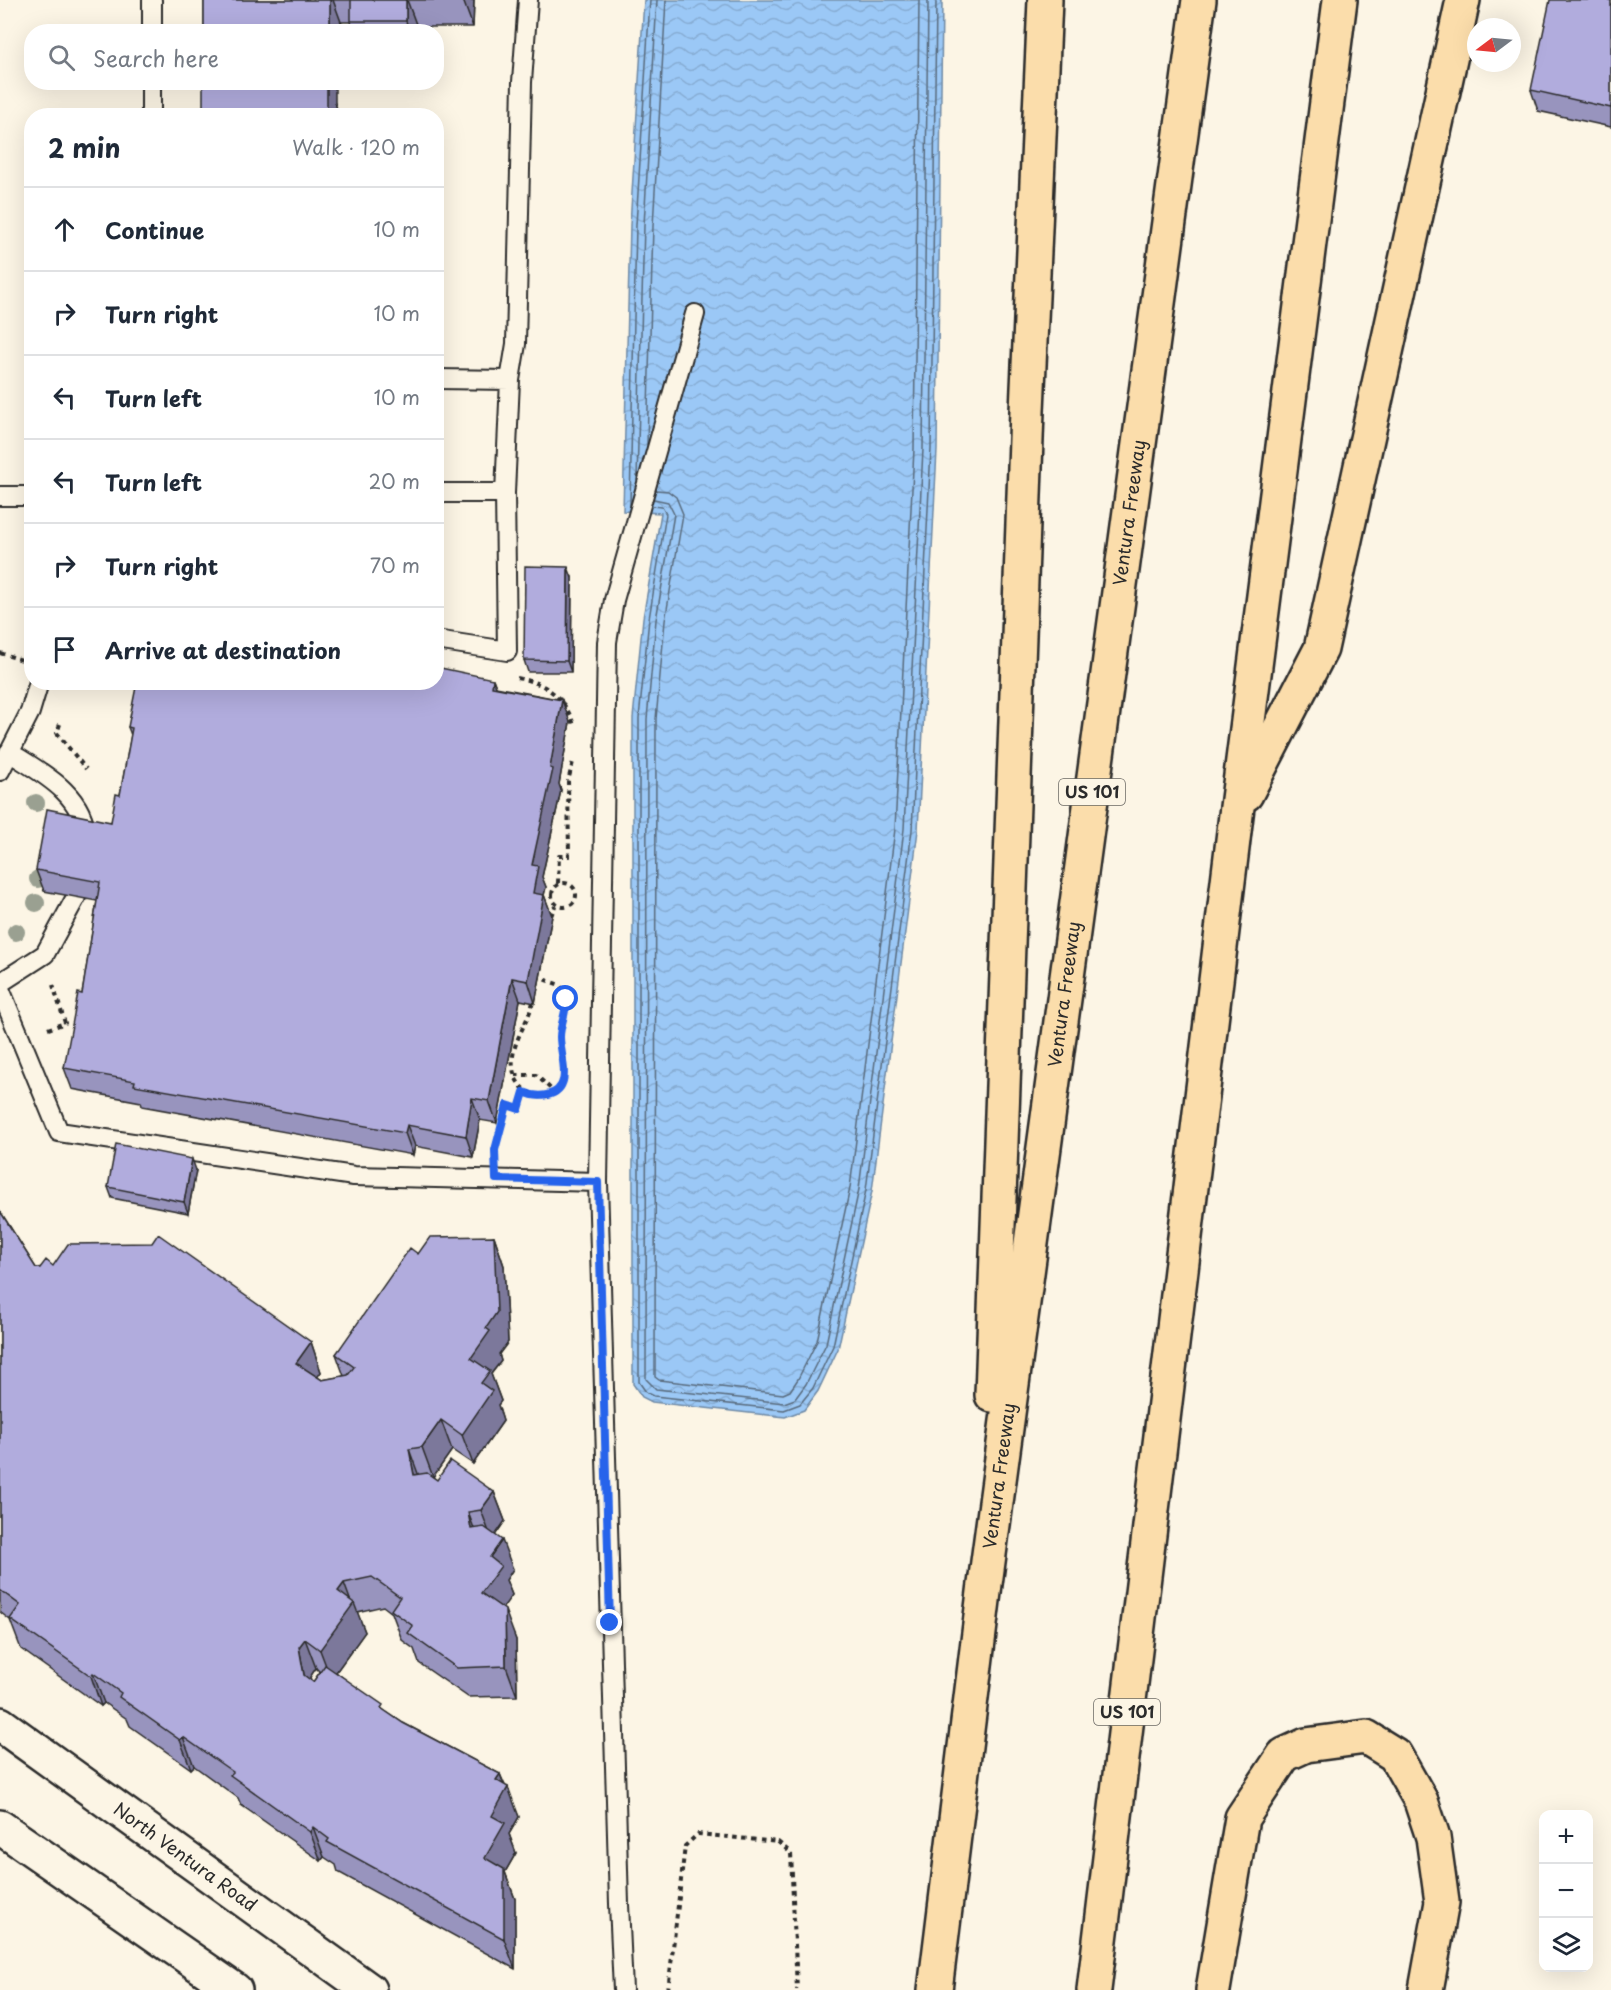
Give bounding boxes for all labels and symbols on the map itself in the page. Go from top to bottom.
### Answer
north arrow [1467,18,1521,72]
street label: Ventura Freeway [1105,438,1151,587]
road number: US 101 [1059,779,1125,805]
street label: Ventura Freeway [1040,920,1086,1069]
route start [552,985,578,1011]
street label: Ventura Freeway [975,1401,1021,1550]
route end [596,1609,622,1635]
road number: US 101 [1094,1699,1160,1725]
street label: North Ventura Road [108,1795,263,1917]

